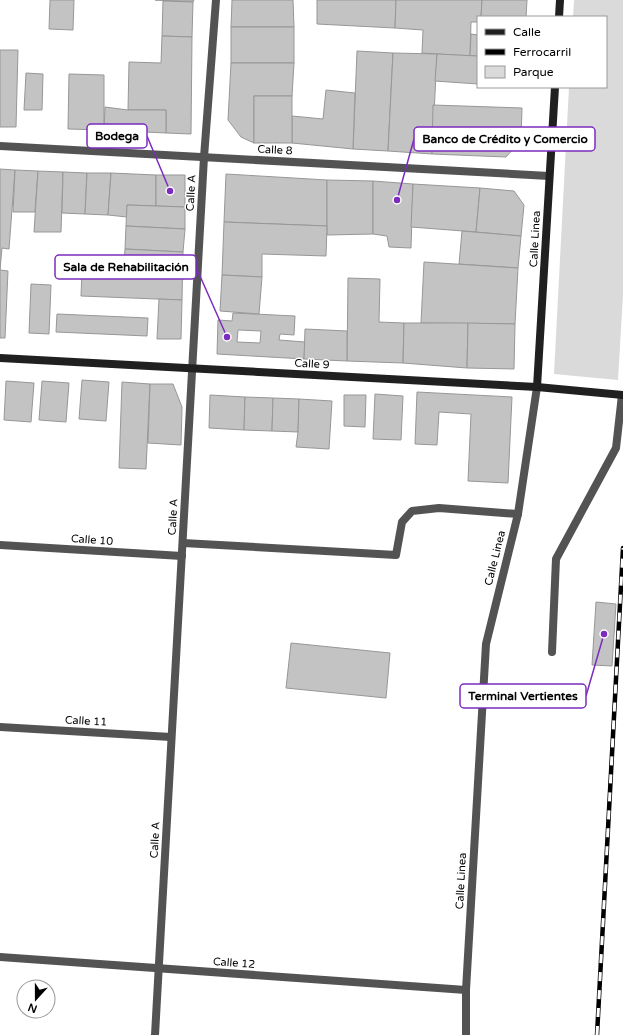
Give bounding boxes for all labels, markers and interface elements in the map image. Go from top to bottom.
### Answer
legend [477,16,607,88]
text: Calle [513,25,541,39]
text: Ferrocarril [513,45,571,59]
text: Parque [513,65,554,79]
callout: Bodega [87,124,147,148]
callout: Banco de Crédito y Comercio [414,127,595,151]
text: Bodega [95,129,139,144]
text: Banco de Crédito y Comercio [422,132,588,147]
street label: Calle 8 [257,143,293,157]
street label: Calle A [184,174,198,212]
street label: Calle Linea [527,210,543,268]
callout: Sala de Rehabilitación [55,255,196,279]
text: Sala de Rehabilitación [63,260,189,274]
street label: Calle 9 [294,357,330,371]
street label: Calle A [166,498,180,536]
street label: Calle Linea [482,529,508,587]
street label: Calle 10 [70,532,114,548]
callout: Terminal Vertientes [460,684,586,708]
text: Terminal Vertientes [467,689,578,703]
street label: Calle 11 [65,713,107,729]
street label: Calle A [148,821,162,859]
street label: Calle Linea [453,852,469,910]
street label: Calle 12 [212,955,256,971]
north arrow [16,979,56,1019]
text: N [26,1000,39,1016]

